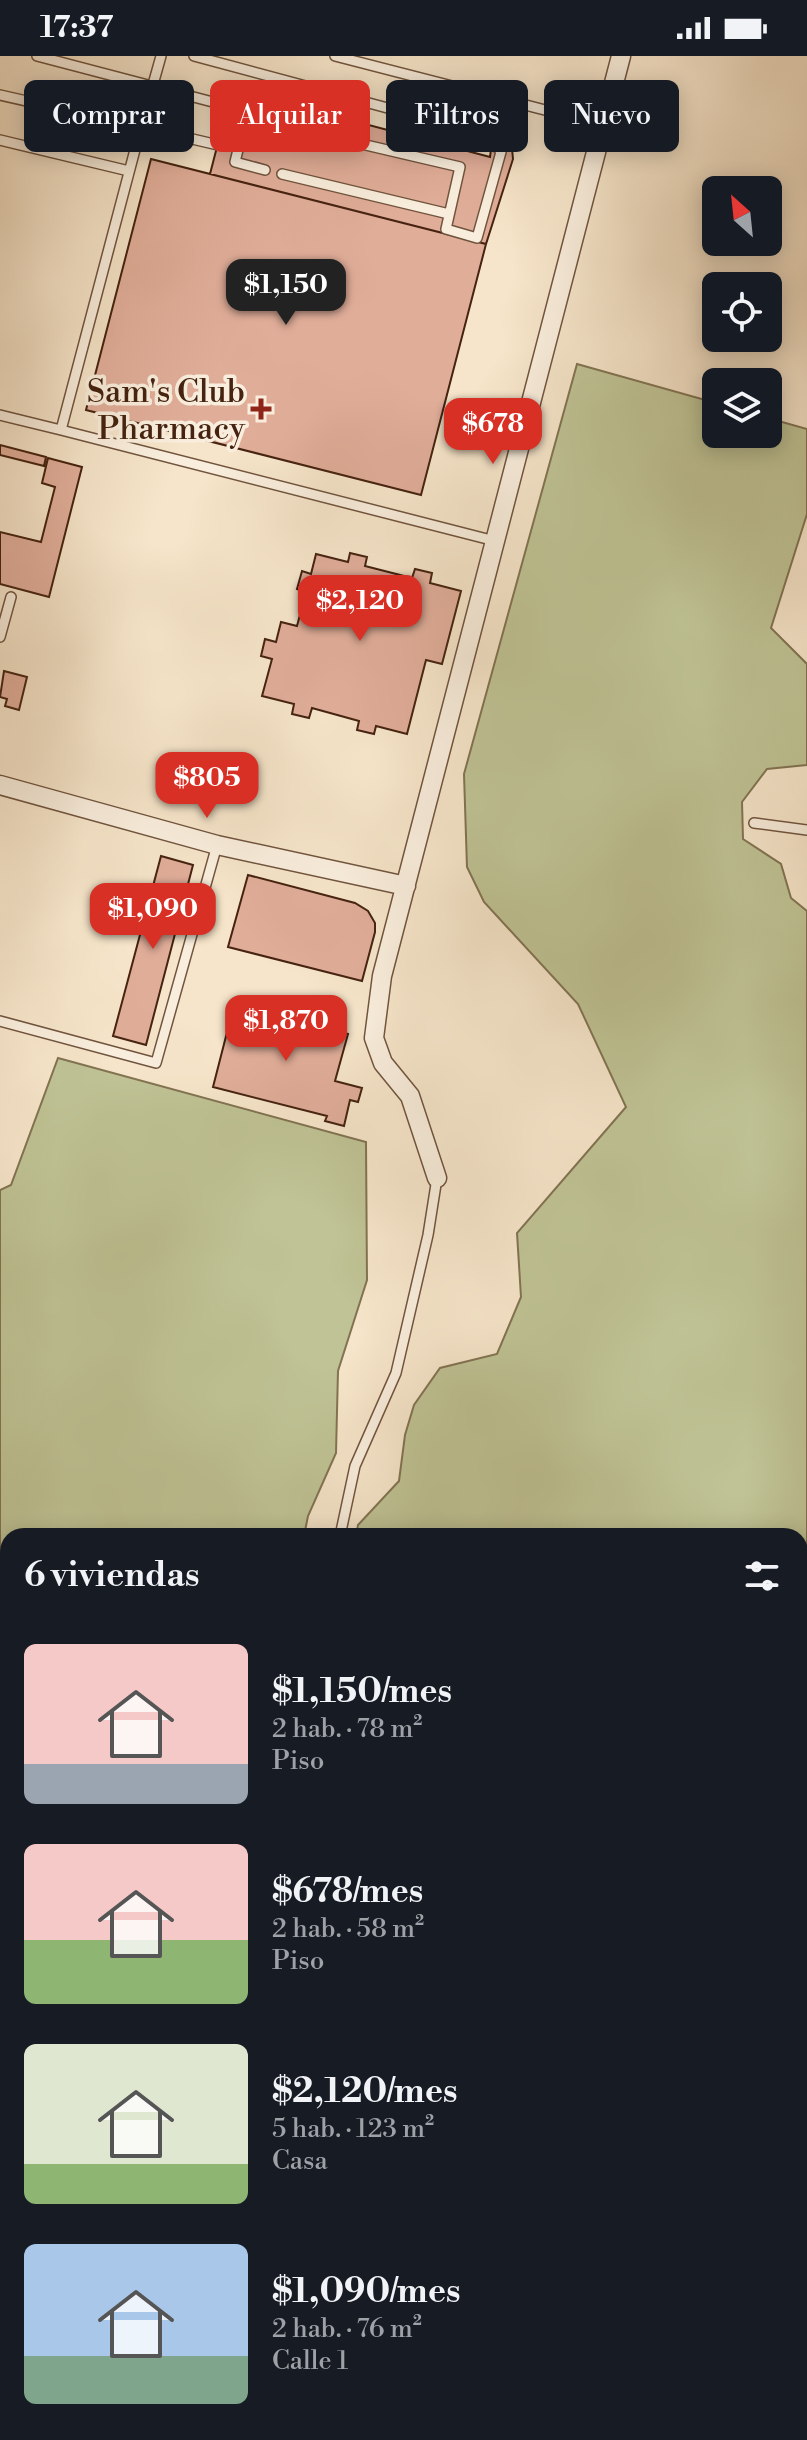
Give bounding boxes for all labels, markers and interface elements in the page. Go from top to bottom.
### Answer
text: 17:37 [40,9,114,47]
chip: Comprar [24,80,194,152]
chip: Alquilar [210,80,370,152]
chip: Filtros [386,80,528,152]
chip: Nuevo [544,80,679,152]
north arrow [702,176,782,256]
map controls [702,176,782,448]
pin: $1,150 [221,259,351,327]
text: $1,150 [244,269,328,301]
button: locate [702,272,782,352]
button: layers [702,368,782,448]
place label: Sam's Club Pharmacy [87,372,245,449]
pin: $678 [446,398,540,466]
marker: Sam's Club Pharmacy [252,400,270,418]
text: $678 [462,408,524,440]
pin: $2,120 [295,575,425,643]
text: $2,120 [316,585,404,617]
pin: $805 [160,752,254,820]
text: $805 [173,762,241,794]
pin: $1,090 [88,883,218,951]
text: $1,090 [108,893,198,925]
pin: $1,870 [221,995,351,1063]
text: $1,870 [243,1005,329,1037]
icon: filters [740,1554,784,1598]
text: 6 viviendas [24,1555,200,1597]
text: $1,150/mes [272,1671,452,1713]
icon: home [88,1676,184,1772]
text: 2 hab. · 78 m² [272,1713,422,1745]
text: Piso [272,1745,324,1777]
text: $678/mes [272,1871,423,1913]
icon: home [88,1876,184,1972]
text: 2 hab. · 58 m² [272,1913,424,1945]
text: Piso [272,1945,324,1977]
text: $2,120/mes [272,2071,458,2113]
icon: home [88,2076,184,2172]
text: 5 hab. · 123 m² [272,2113,434,2145]
text: Casa [272,2145,328,2177]
text: $1,090/mes [272,2271,461,2313]
icon: home [88,2276,184,2372]
text: 2 hab. · 76 m² [272,2313,422,2345]
text: Calle 1 [272,2345,348,2377]

